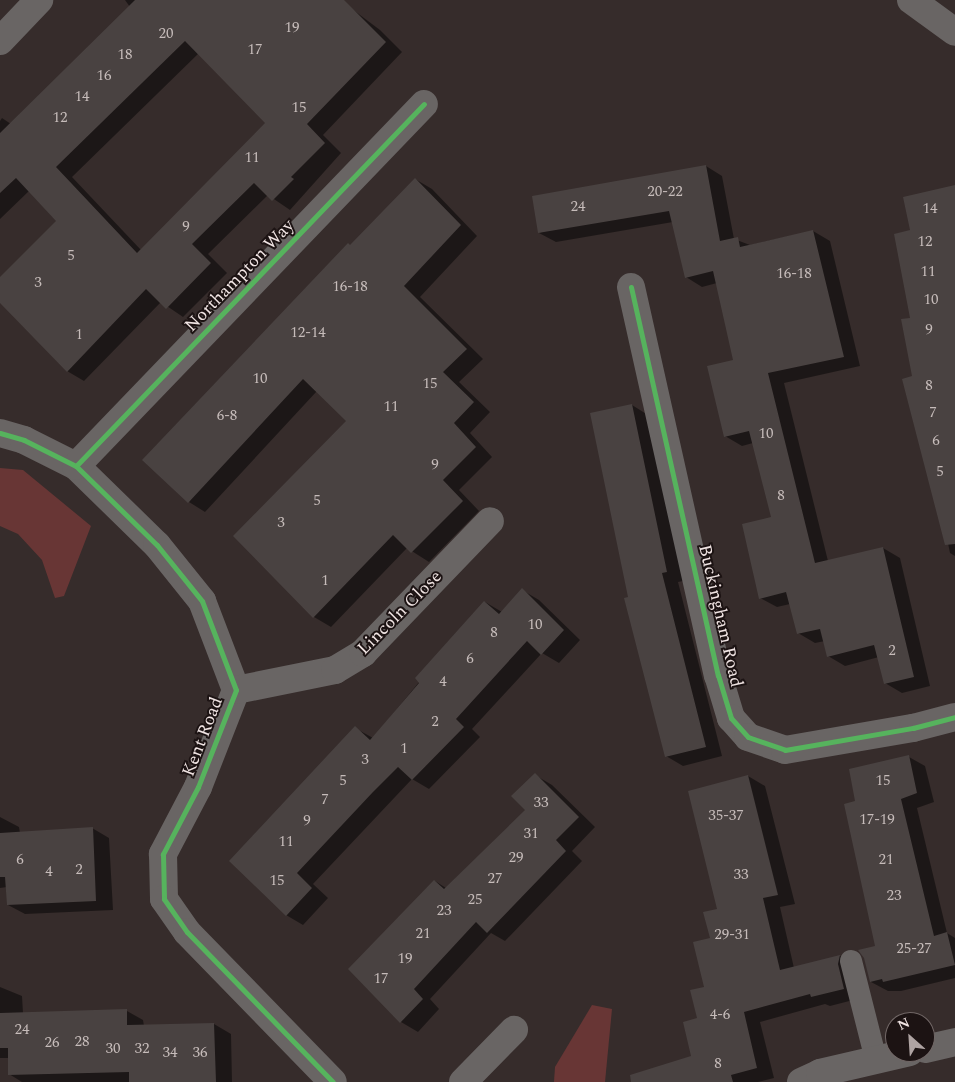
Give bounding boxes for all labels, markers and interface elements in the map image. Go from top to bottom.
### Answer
house number: 19 [285,19,299,37]
house number: 20 [159,25,173,43]
house number: 17 [248,41,262,59]
house number: 18 [118,46,132,64]
house number: 16 [97,67,111,85]
house number: 14 [75,88,89,106]
house number: 15 [292,99,306,117]
house number: 12 [53,109,67,127]
house number: 11 [245,149,259,167]
house number: 20-22 [647,183,683,201]
house number: 24 [571,198,585,216]
house number: 14 [923,200,937,218]
street label: Northampton Way [181,215,299,337]
house number: 9 [182,218,190,236]
house number: 12 [918,233,932,251]
house number: 5 [67,247,75,265]
house number: 11 [921,263,935,281]
house number: 16-18 [776,265,812,283]
house number: 3 [34,274,42,292]
house number: 16-18 [332,278,368,296]
house number: 10 [924,291,938,309]
house number: 9 [925,321,933,339]
house number: 12-14 [290,324,326,342]
house number: 1 [75,326,83,344]
house number: 10 [253,370,267,388]
house number: 15 [423,375,437,393]
house number: 8 [925,377,933,395]
house number: 11 [384,398,398,416]
house number: 7 [929,404,937,422]
house number: 6-8 [217,407,237,425]
house number: 10 [759,425,773,443]
house number: 6 [932,432,940,450]
house number: 9 [431,456,439,474]
house number: 5 [936,463,944,481]
house number: 8 [777,487,785,505]
house number: 5 [313,492,321,510]
house number: 3 [277,514,285,532]
street label: Buckingham Road [693,543,747,689]
street label: Lincoln Close [353,566,447,660]
house number: 1 [321,572,329,590]
house number: 10 [528,616,542,634]
house number: 8 [490,624,498,642]
house number: 2 [888,642,896,660]
house number: 6 [466,650,474,668]
house number: 4 [439,673,447,691]
street label: Kent Road [178,694,228,780]
house number: 2 [431,713,439,731]
house number: 1 [400,740,408,758]
house number: 3 [361,751,369,769]
house number: 5 [339,772,347,790]
house number: 15 [876,772,890,790]
house number: 7 [321,791,329,809]
house number: 33 [534,794,548,812]
house number: 35-37 [708,807,744,825]
house number: 17-19 [859,811,895,829]
house number: 9 [303,812,311,830]
house number: 31 [524,825,538,843]
house number: 11 [279,833,293,851]
house number: 29 [509,849,523,867]
house number: 6 [16,851,24,869]
house number: 21 [879,851,893,869]
house number: 2 [75,861,83,879]
house number: 4 [45,863,53,881]
house number: 33 [734,866,748,884]
house number: 27 [488,870,502,888]
house number: 15 [270,872,284,890]
house number: 23 [887,887,901,905]
house number: 25 [468,891,482,909]
house number: 23 [437,902,451,920]
house number: 21 [416,925,430,943]
house number: 29-31 [714,926,750,944]
house number: 25-27 [896,940,932,958]
house number: 19 [398,950,412,968]
house number: 17 [374,970,388,988]
house number: 4-6 [710,1006,730,1024]
north arrow [885,1012,935,1062]
text: N [894,1012,913,1036]
house number: 24 [15,1021,29,1039]
house number: 28 [75,1033,89,1051]
house number: 26 [45,1034,59,1052]
house number: 30 [106,1040,120,1058]
house number: 32 [135,1040,149,1058]
house number: 34 [163,1044,177,1062]
house number: 36 [193,1044,207,1062]
house number: 8 [714,1055,722,1073]

